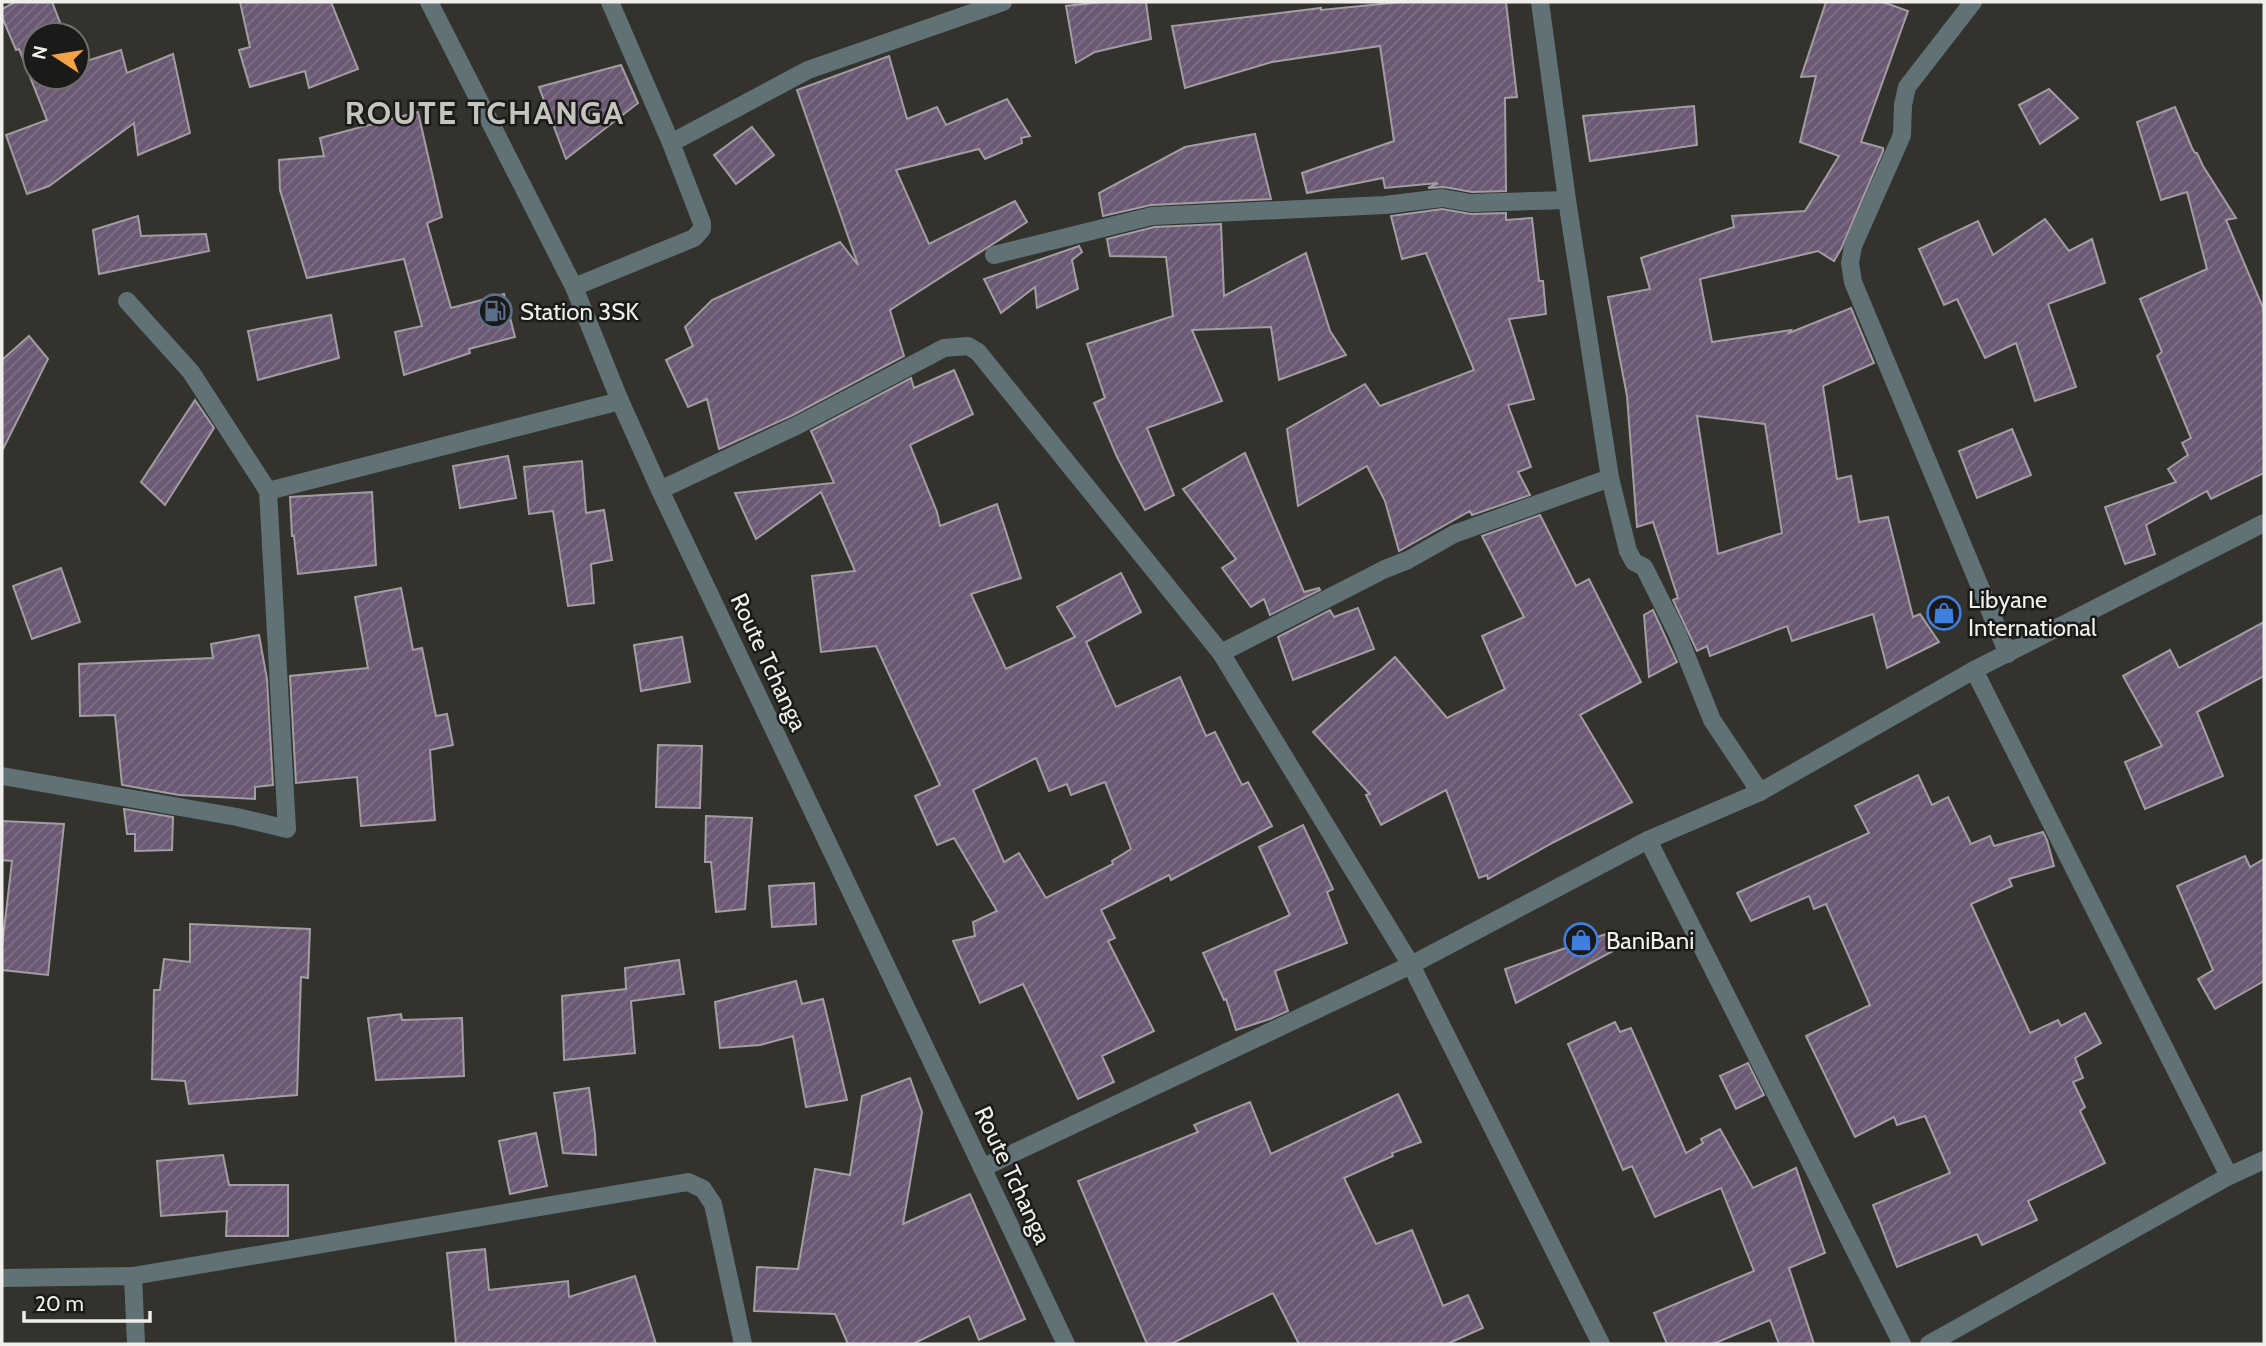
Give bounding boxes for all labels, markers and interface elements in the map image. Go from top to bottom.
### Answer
north arrow [21,21,91,91]
text: N [27,44,53,62]
district label: ROUTE TCHANGA [345,93,625,132]
fuel station icon: Station 3SK [476,292,514,330]
place label: Station 3SK [520,297,639,326]
place label: Libyane International [1968,585,2097,642]
street label: Route Tchanga [724,588,814,736]
shop icon: Libyane International [1925,594,1963,632]
shop icon: BaniBani [1562,921,1600,959]
place label: BaniBani [1606,926,1694,955]
street label: Route Tchanga [968,1101,1058,1249]
scale bar [24,1280,150,1324]
text: 20 m [35,1291,84,1316]

